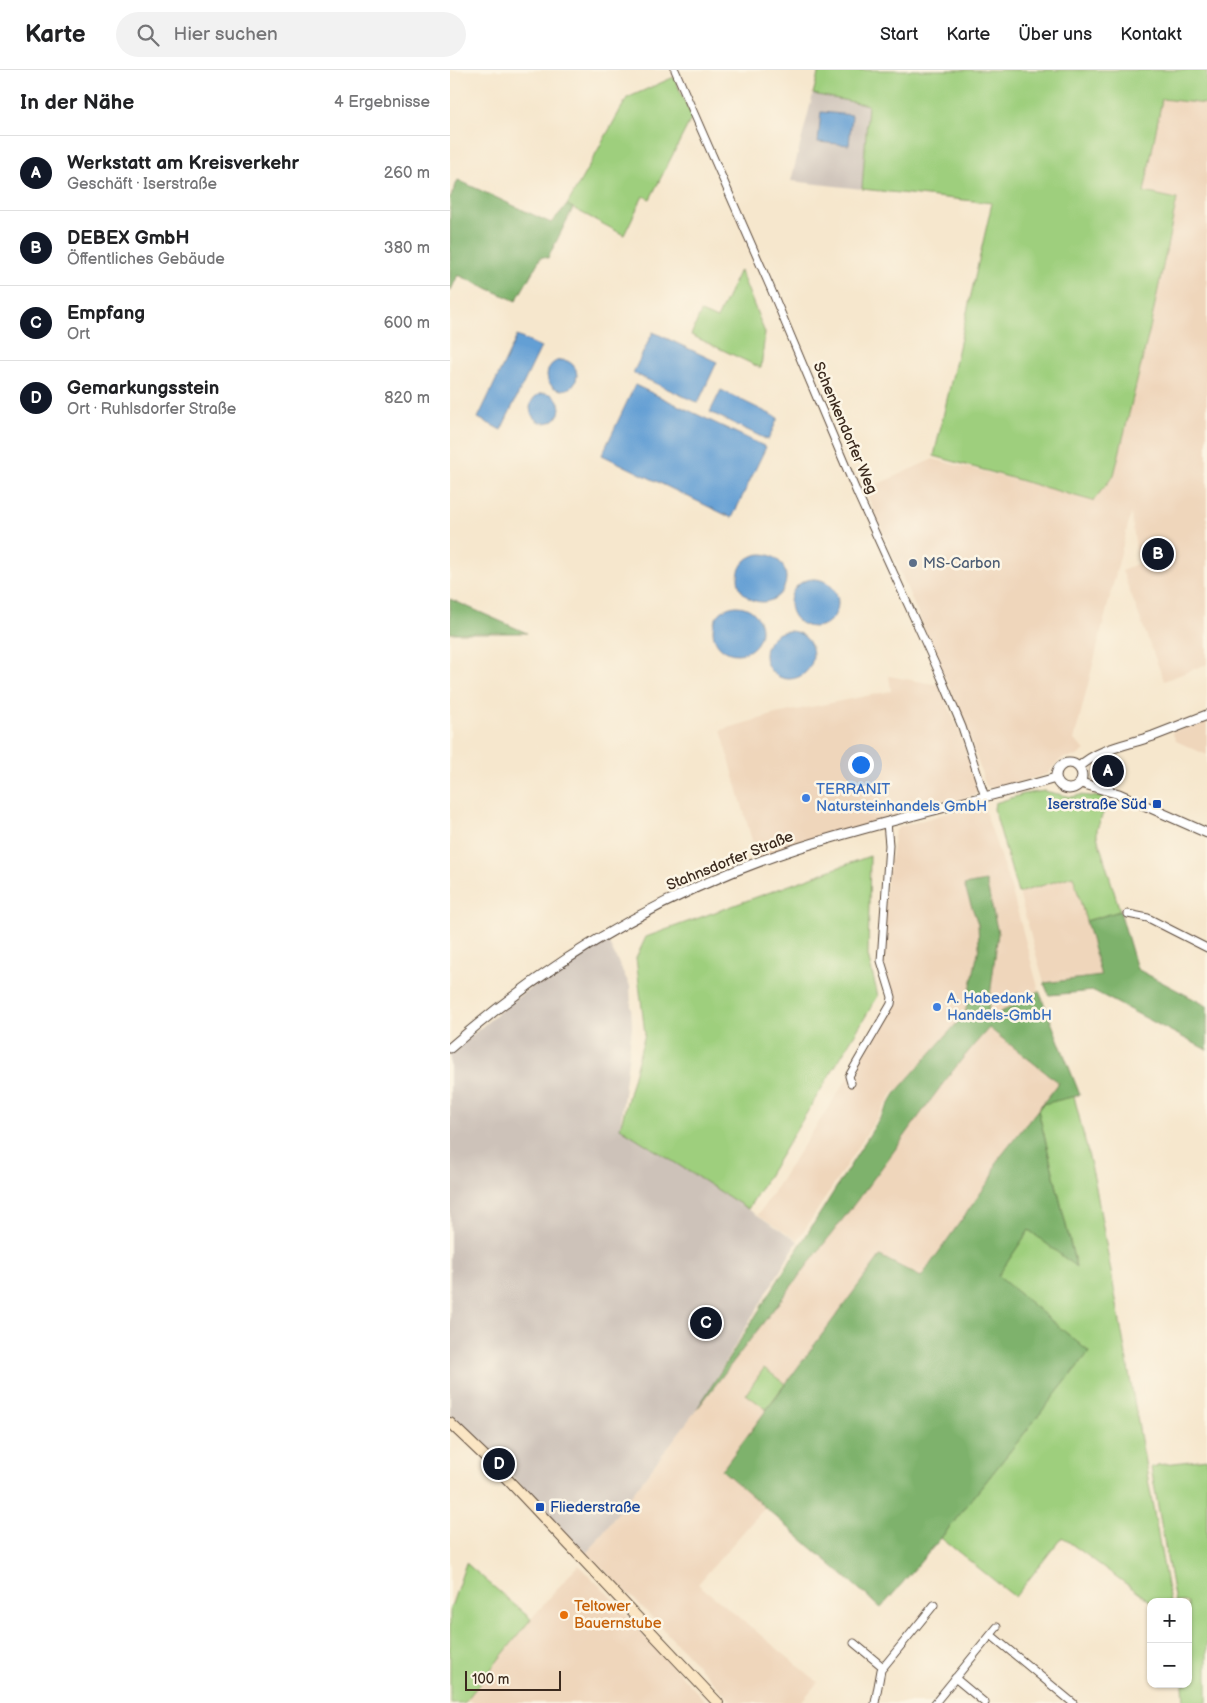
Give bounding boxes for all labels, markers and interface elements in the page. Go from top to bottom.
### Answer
search box [116,12,466,57]
text: Karte [25,20,86,49]
icon: search [134,21,162,49]
text: Hier suchen [174,23,278,46]
text: Start [880,24,918,45]
text: Karte [946,24,990,45]
text: Über uns [1018,24,1092,45]
text: Kontakt [1120,24,1182,45]
text: In der Nähe [20,90,134,115]
text: 4 Ergebnisse [334,93,430,112]
text: Werkstatt am Kreisverkehr [67,152,299,175]
text: A [31,164,41,183]
text: 260 m [384,164,430,183]
text: Geschäft · Iserstraße [67,175,217,194]
text: DEBEX GmbH [67,227,190,250]
text: B [30,239,42,258]
text: 380 m [384,239,430,258]
text: Öffentliches Gebäude [67,250,225,269]
text: Empfang [67,302,145,325]
text: C [30,314,42,333]
text: 600 m [384,314,430,333]
text: Ort [67,325,90,344]
street label: Schenkendorfer Weg [809,359,881,497]
text: Gemarkungsstein [67,377,219,400]
text: D [30,389,42,408]
text: 820 m [384,389,430,408]
text: Ort · Ruhlsdorfer Straße [67,400,236,419]
pin: B [1142,535,1174,573]
place label: MS-Carbon [923,554,1001,573]
marker: MS-Carbon [907,557,919,569]
your location [848,752,874,778]
pin: A [1092,752,1124,790]
place label: TERRANIT Natursteinhandels GmbH [816,780,987,816]
marker: TERRANIT Natursteinhandels GmbH [800,792,812,804]
place label: Iserstraße Süd [1048,795,1147,814]
marker: Iserstraße Süd [1151,798,1163,810]
street label: Stahnsdorfer Straße [664,827,796,895]
place label: A. Habedank Handels-GmbH [947,989,1052,1025]
marker: A. Habedank Handels-GmbH [931,1001,943,1013]
pin: C [690,1304,722,1342]
pin: D [483,1445,515,1483]
place label: Fliederstraße [550,1498,641,1517]
marker: Fliederstraße [534,1501,546,1513]
place label: Teltower Bauernstube [574,1597,662,1633]
map controls [1147,1598,1192,1688]
button: + [1147,1598,1192,1643]
marker: Teltower Bauernstube [558,1609,570,1621]
button: − [1147,1643,1192,1688]
scale bar [465,1668,561,1691]
text: 100 m [472,1671,509,1688]

